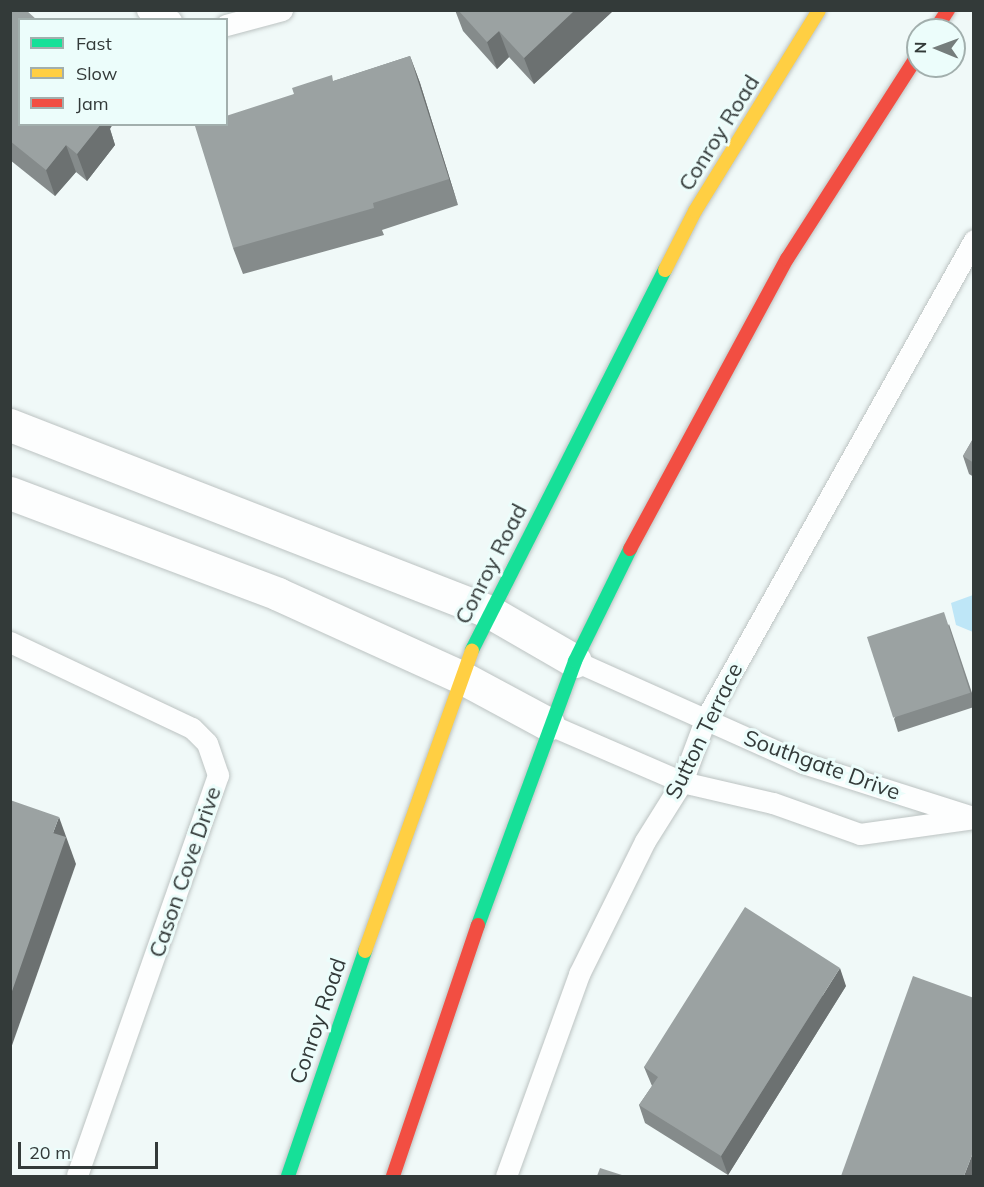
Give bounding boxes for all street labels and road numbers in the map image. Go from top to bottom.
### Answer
street label: Conroy Road [673,70,765,196]
street label: Conroy Road [449,499,533,629]
street label: Sutton Terrace [660,659,748,803]
street label: Southgate Drive [740,724,904,806]
street label: Cason Cove Drive [143,783,227,961]
street label: Conroy Road [284,955,352,1087]

